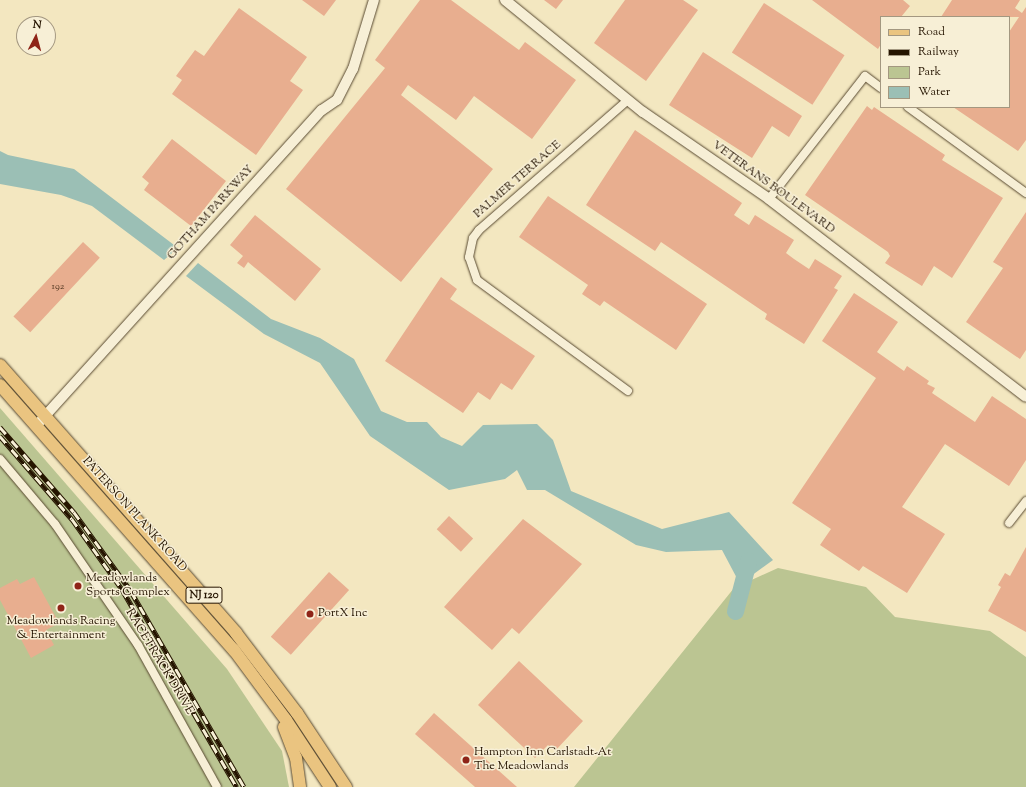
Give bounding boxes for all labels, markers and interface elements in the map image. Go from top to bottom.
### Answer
north arrow [16,16,56,56]
legend [880,16,1010,108]
text: N [32,17,42,33]
text: Road [918,23,945,41]
text: Railway [918,43,959,61]
text: Park [918,63,941,81]
text: Water [918,83,950,101]
street label: PALMER TERRACE [471,138,565,222]
street label: VETERANS BOULEVARD [709,139,837,237]
street label: GOTHAM PARKWAY [165,163,257,263]
house number: 192 [52,281,64,293]
street label: PATERSON PLANK ROAD [79,455,189,575]
place label: Meadowlands Sports Complex [86,572,170,600]
marker: Meadowlands Sports Complex [73,581,83,591]
road number: NJ 120 [185,586,223,604]
marker: Meadowlands Racing & Entertainment [56,603,66,613]
street label: RACETRACK DRIVE [122,607,196,717]
place label: PortX Inc [318,607,367,621]
marker: PortX Inc [305,609,315,619]
place label: Meadowlands Racing & Entertainment [6,615,116,643]
place label: Hampton Inn Carlstadt-At The Meadowlands [474,746,611,774]
marker: Hampton Inn Carlstadt-At The Meadowlands [461,755,471,765]

